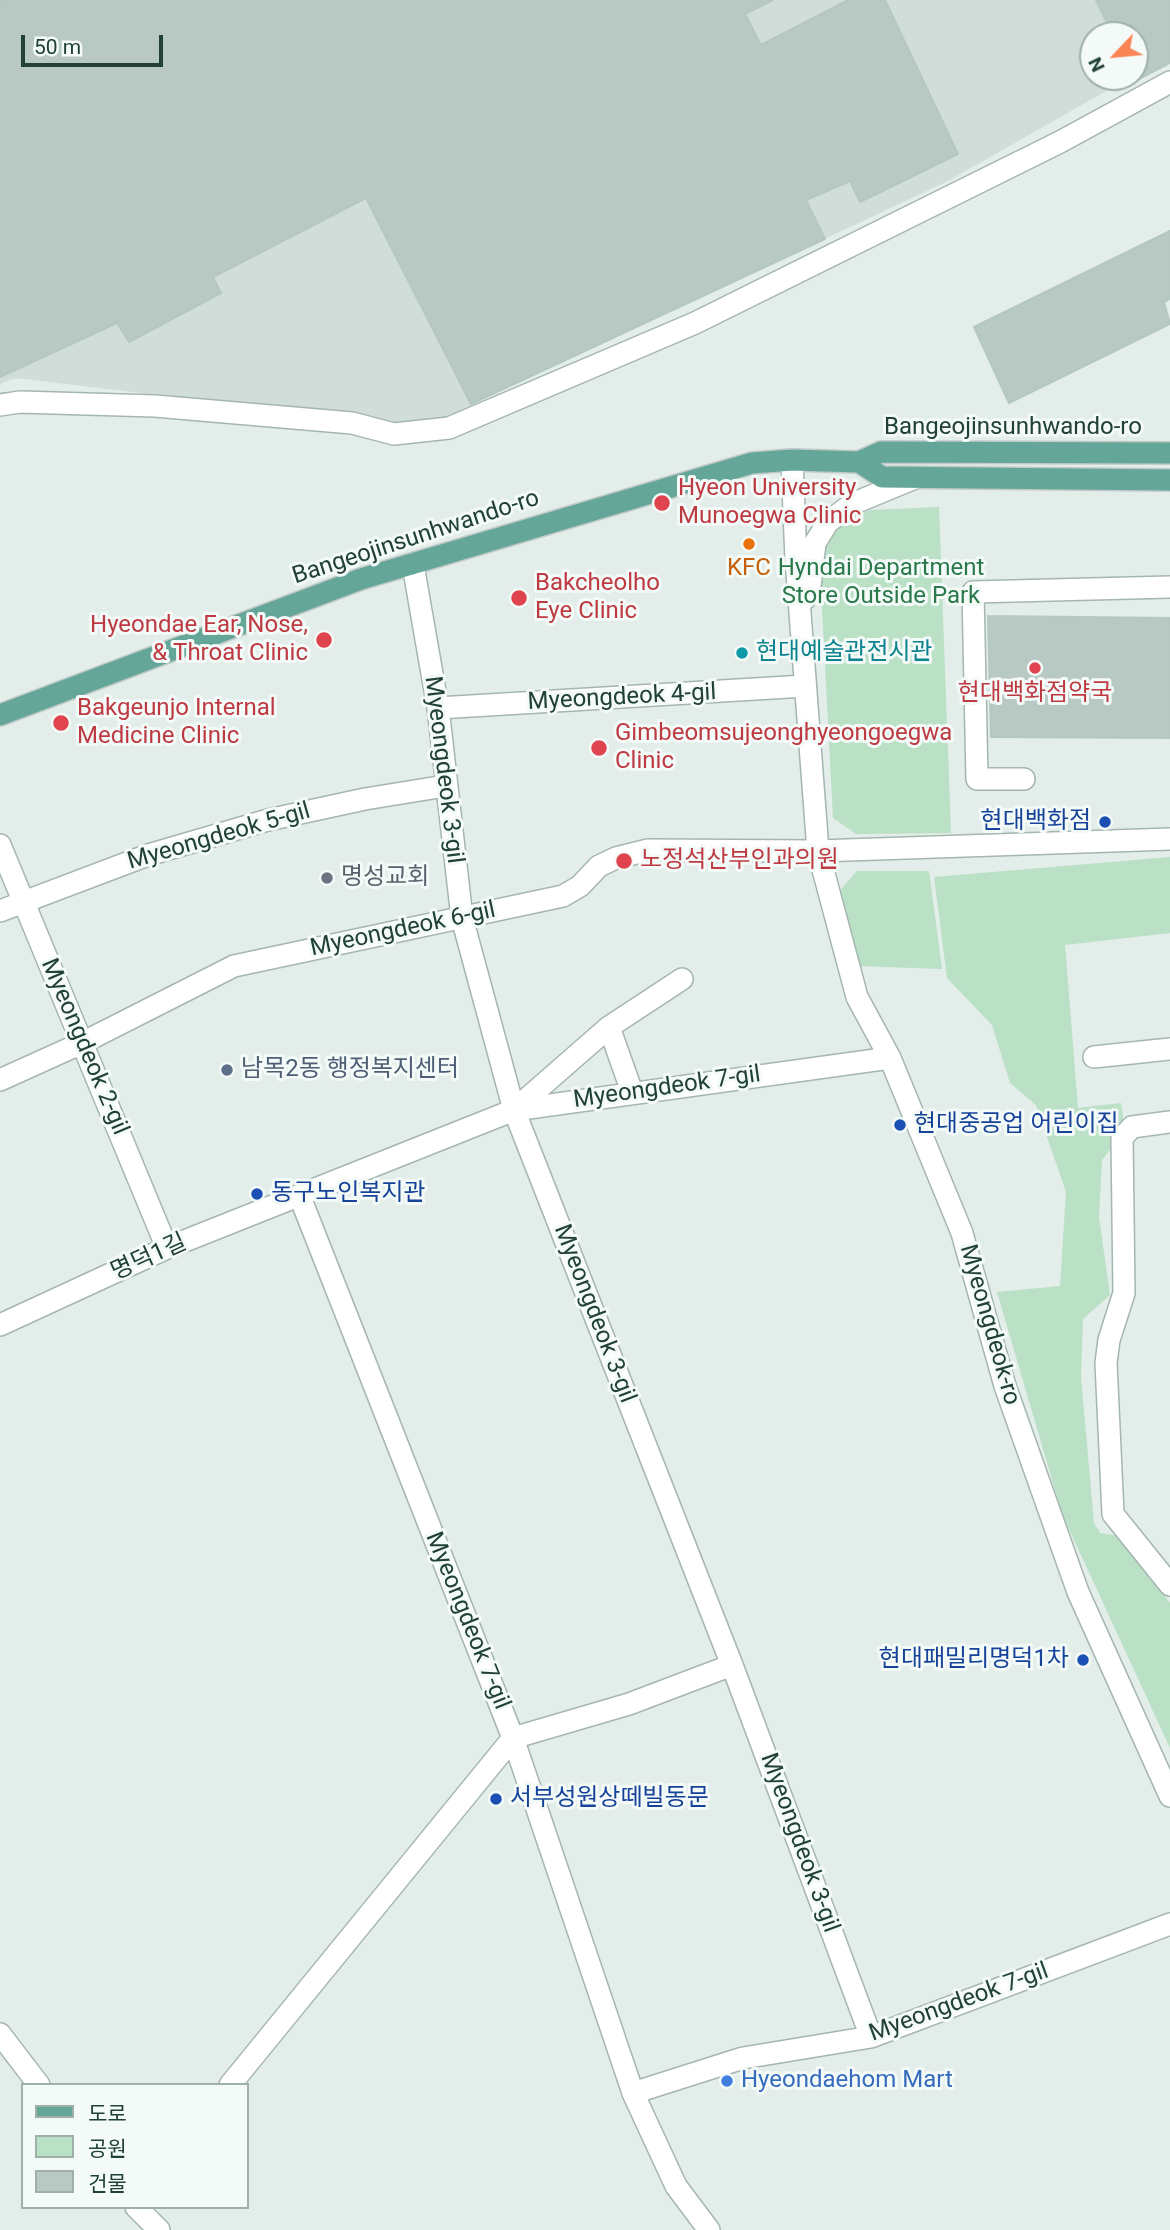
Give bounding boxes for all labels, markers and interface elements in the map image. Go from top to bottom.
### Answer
scale bar [24,21,166,65]
north arrow [1079,21,1149,91]
text: 50 m [34,35,81,59]
text: N [1083,53,1110,76]
street label: Bangeojinsunhwando-ro [884,414,1142,442]
place label: Hyeon University Munoegwa Clinic [678,475,861,531]
street label: Bangeojinsunhwando-ro [289,484,543,592]
marker: Hyeon University Munoegwa Clinic [652,493,672,513]
marker: KFC [741,536,757,552]
place label: KFC [727,555,771,583]
park label: Hyndai Department Store Outside Park [778,555,984,611]
place label: Bakcheolho Eye Clinic [535,570,660,626]
marker: Bakcheolho Eye Clinic [509,588,529,608]
place label: Hyeondae Ear, Nose, & Throat Clinic [90,612,308,668]
marker: Hyeondae Ear, Nose, & Throat Clinic [314,630,334,650]
place label: 현대예술관전시관 [756,639,933,667]
marker: 현대예술관전시관 [734,645,750,661]
marker: 현대백화점약국 [1027,660,1043,676]
street label: Myeongdeok 3-gil [417,675,469,865]
street label: Myeongdeok 4-gil [527,679,717,717]
place label: 현대백화점약국 [958,680,1112,708]
place label: Bakgeunjo Internal Medicine Clinic [77,695,276,751]
marker: Bakgeunjo Internal Medicine Clinic [51,713,71,733]
place label: Gimbeomsujeonghyeongoegwa Clinic [615,720,952,776]
marker: Gimbeomsujeonghyeongoegwa Clinic [589,738,609,758]
street label: Myeongdeok 5-gil [124,797,314,877]
place label: 현대백화점 [981,808,1091,836]
marker: 현대백화점 [1097,814,1113,830]
place label: 노정석산부인과의원 [640,847,839,875]
marker: 노정석산부인과의원 [614,851,634,871]
place label: 명성교회 [341,864,429,892]
marker: 명성교회 [319,870,335,886]
street label: Myeongdeok 6-gil [308,896,498,964]
street label: Myeongdeok 2-gil [34,955,134,1139]
place label: 남목2동 행정복지센터 [241,1056,459,1084]
street label: Myeongdeok 7-gil [572,1061,762,1115]
marker: 남목2동 행정복지센터 [219,1062,235,1078]
place label: 현대중공업 어린이집 [914,1111,1119,1139]
marker: 현대중공업 어린이집 [892,1117,908,1133]
place label: 동구노인복지관 [271,1180,426,1208]
marker: 동구노인복지관 [249,1186,265,1202]
street label: Myeongdeok 3-gil [547,1221,641,1407]
street label: 명덕1길 [107,1229,191,1287]
street label: Myeongdeok-ro [952,1241,1026,1409]
street label: Myeongdeok 7-gil [418,1528,516,1714]
place label: 현대패밀리명덕1차 [879,1646,1069,1674]
marker: 현대패밀리명덕1차 [1075,1652,1091,1668]
street label: Myeongdeok 3-gil [753,1749,845,1937]
place label: 서부성원상떼빌동문 [510,1785,709,1813]
marker: 서부성원상떼빌동문 [488,1791,504,1807]
street label: Myeongdeok 7-gil [865,1957,1053,2049]
place label: Hyeondaehom Mart [741,2067,953,2095]
marker: Hyeondaehom Mart [719,2073,735,2089]
legend [21,2083,248,2209]
text: 도로 [88,2102,127,2126]
text: 공원 [88,2137,127,2161]
text: 건물 [88,2172,127,2196]

